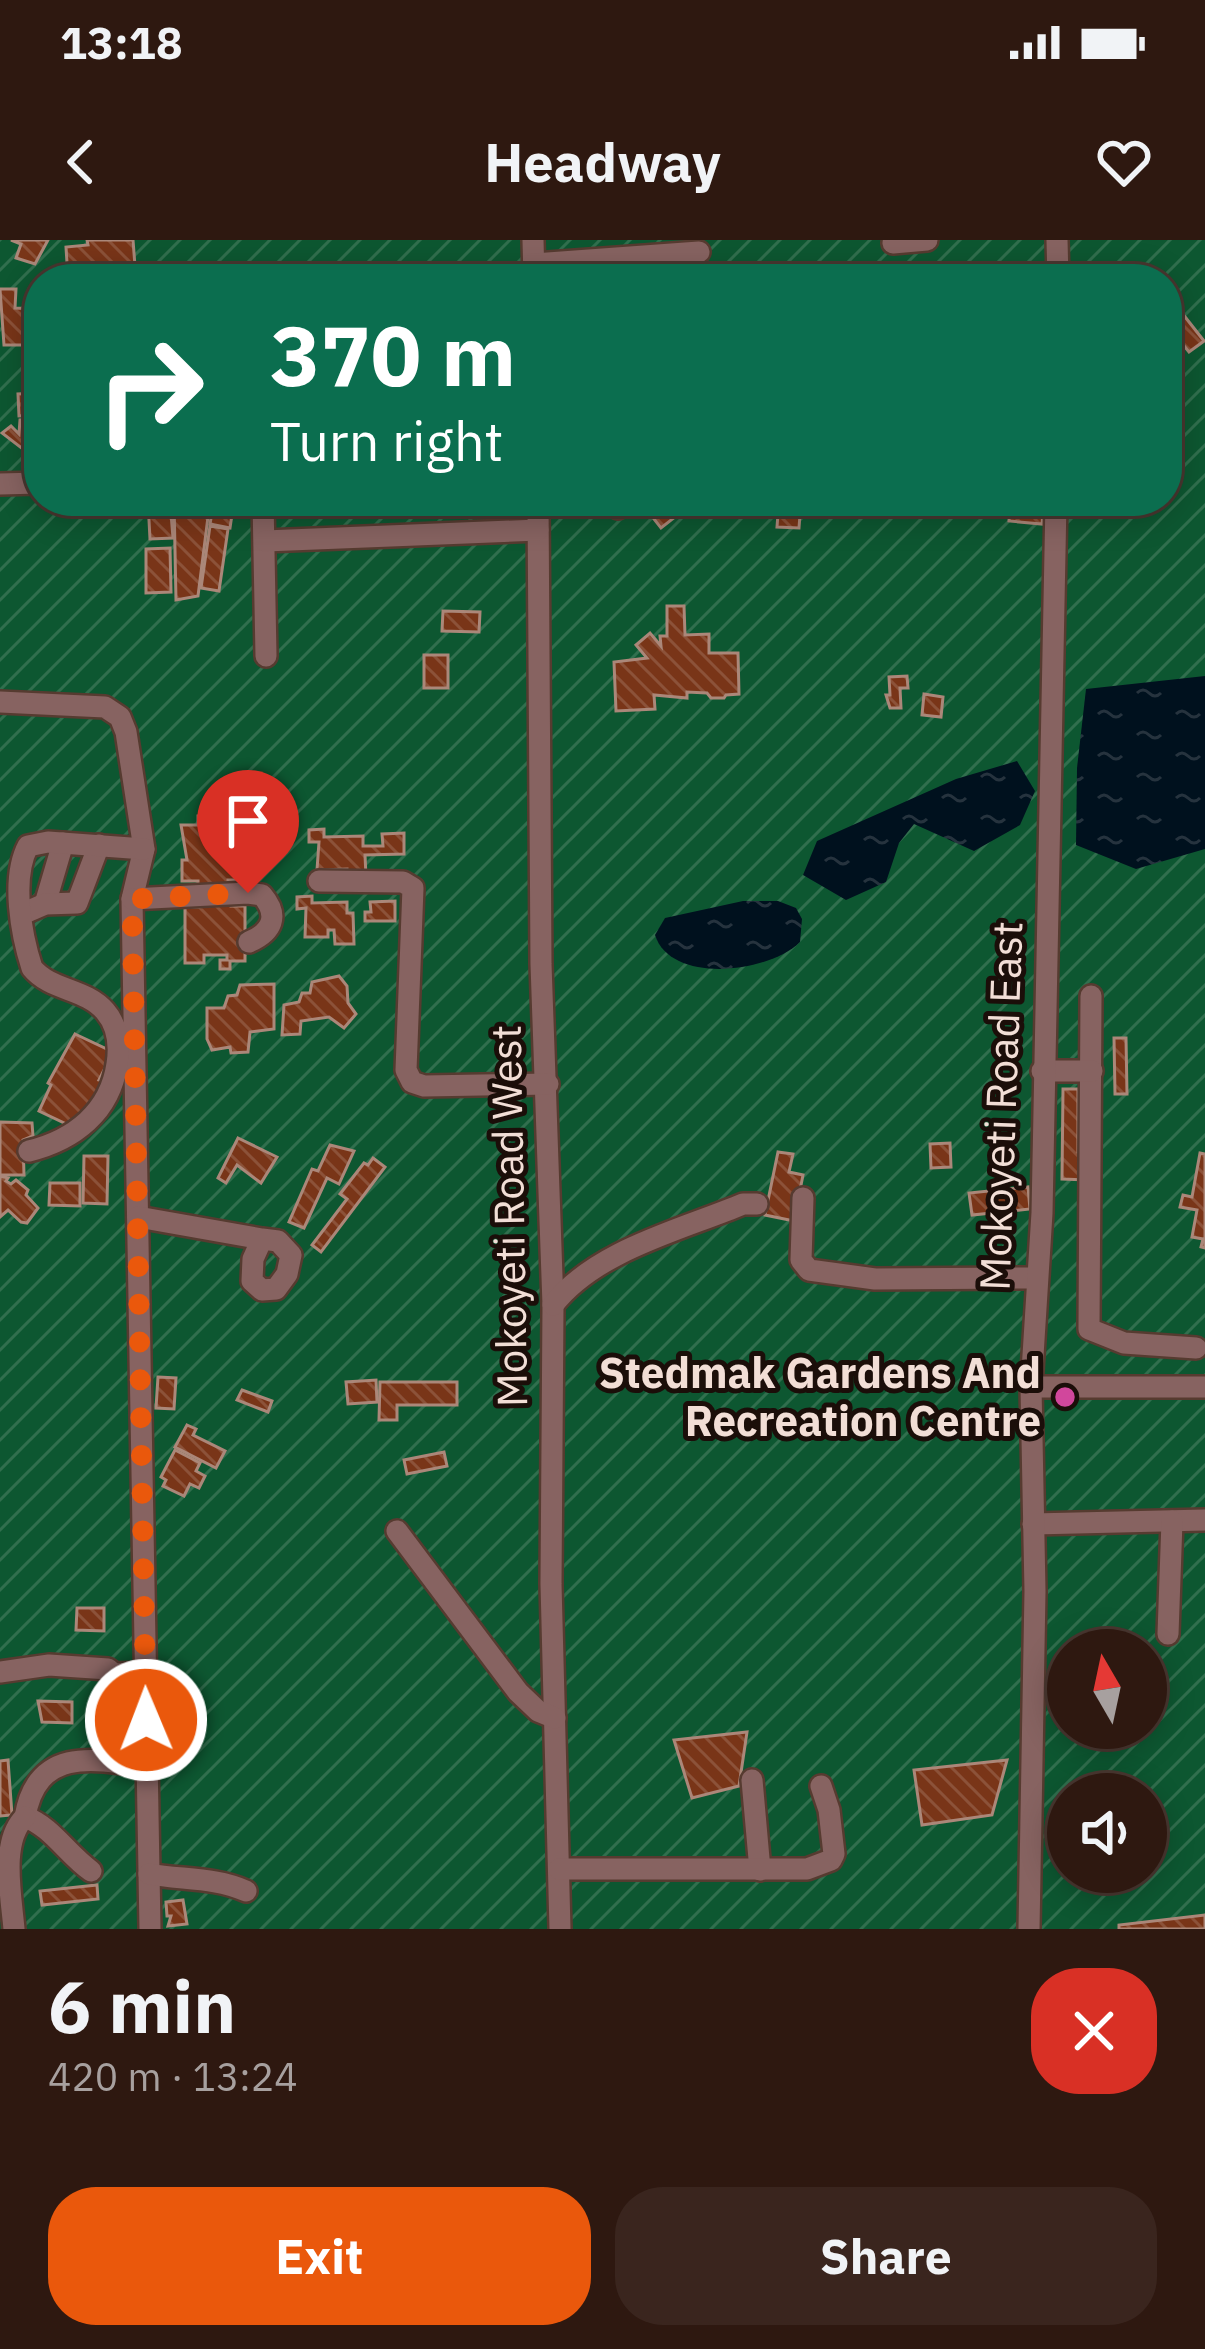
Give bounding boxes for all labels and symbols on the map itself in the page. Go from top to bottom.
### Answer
pin [197,770,299,893]
street label: Mokoyeti Road East [967,920,1034,1292]
street label: Mokoyeti Road West [478,1024,539,1408]
place label: Stedmak Gardens And Recreation Centre [599,1345,1041,1448]
marker: Stedmak Gardens And Recreation Centre [1052,1384,1078,1410]
north arrow [1047,1629,1167,1749]
position arrow [83,1657,209,1783]

